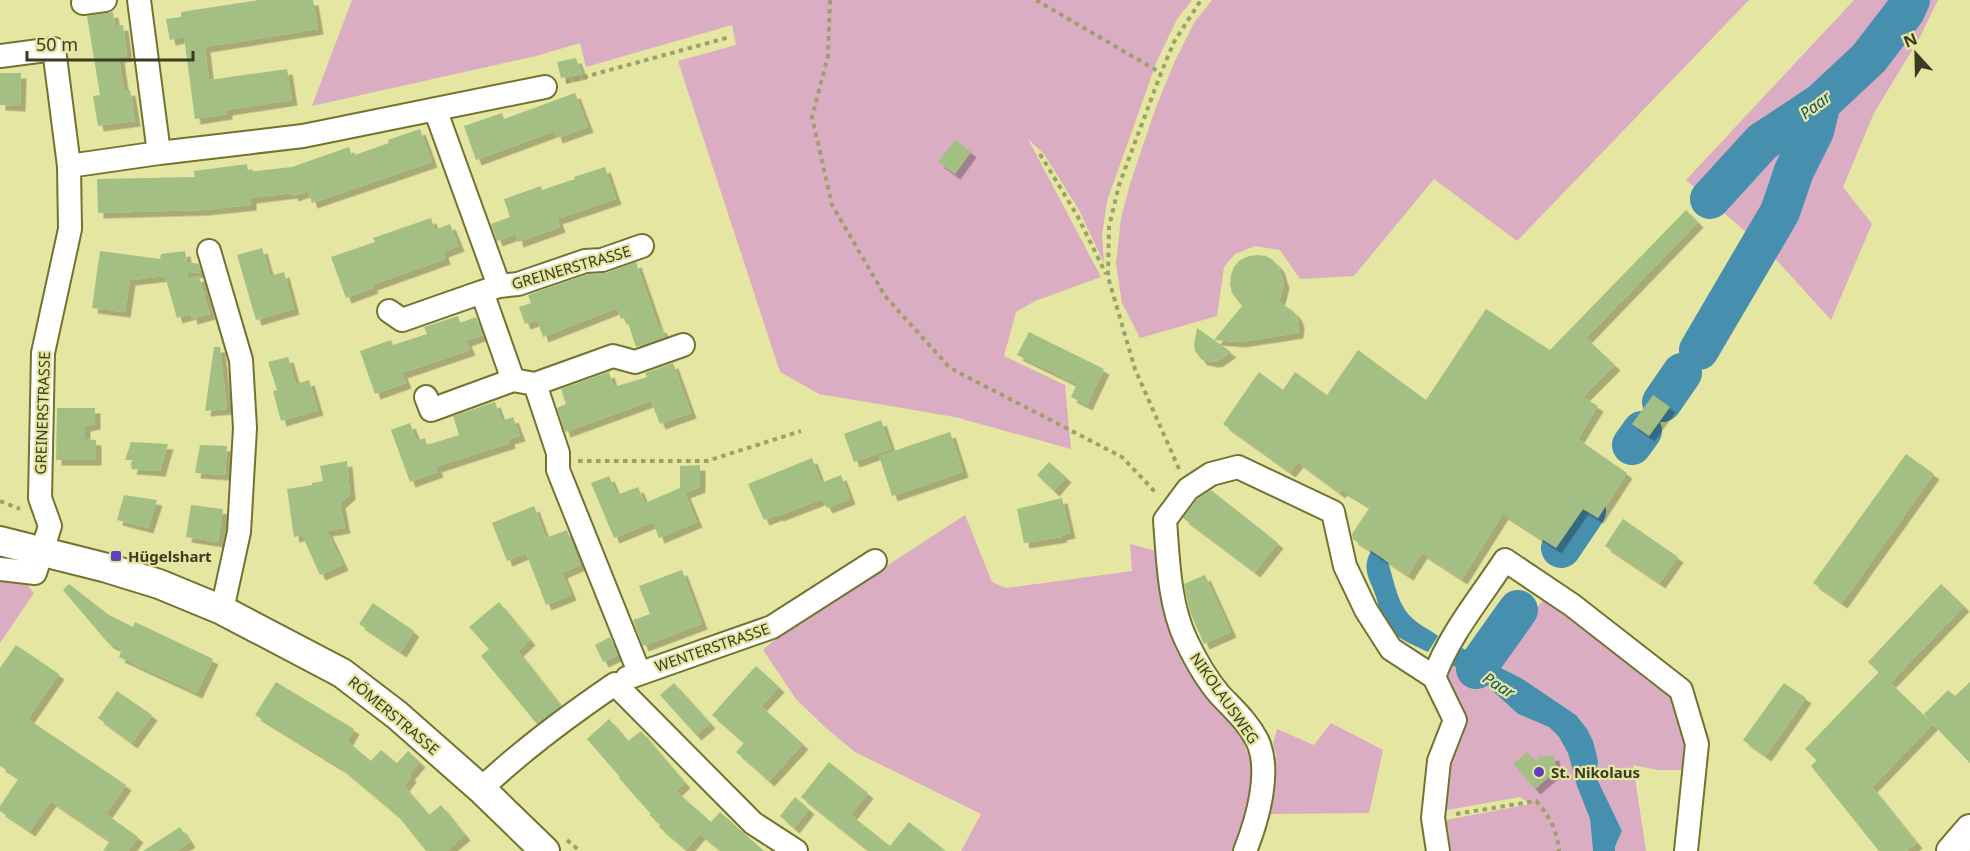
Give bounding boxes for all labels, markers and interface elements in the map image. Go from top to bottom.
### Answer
scale bar [27,24,194,62]
north arrow [1886,24,1946,84]
text: N [1900,27,1921,53]
text: 50 m [36,32,78,56]
water label: Paar [1795,86,1836,124]
street label: GREINERSTRASSE [509,240,633,294]
street label: GREINERSTRASSE [30,351,54,475]
place label: Hügelshart [128,546,212,566]
marker: Hügelshart [109,549,123,563]
street label: WENTERSTRASSE [652,618,772,676]
street label: NIKOLAUSWEG [1186,648,1264,748]
water label: Paar [1479,667,1520,704]
street label: RÖMERSTRASSE [344,671,444,759]
place label: St. Nikolaus [1551,762,1640,782]
marker: St. Nikolaus [1532,765,1546,779]

